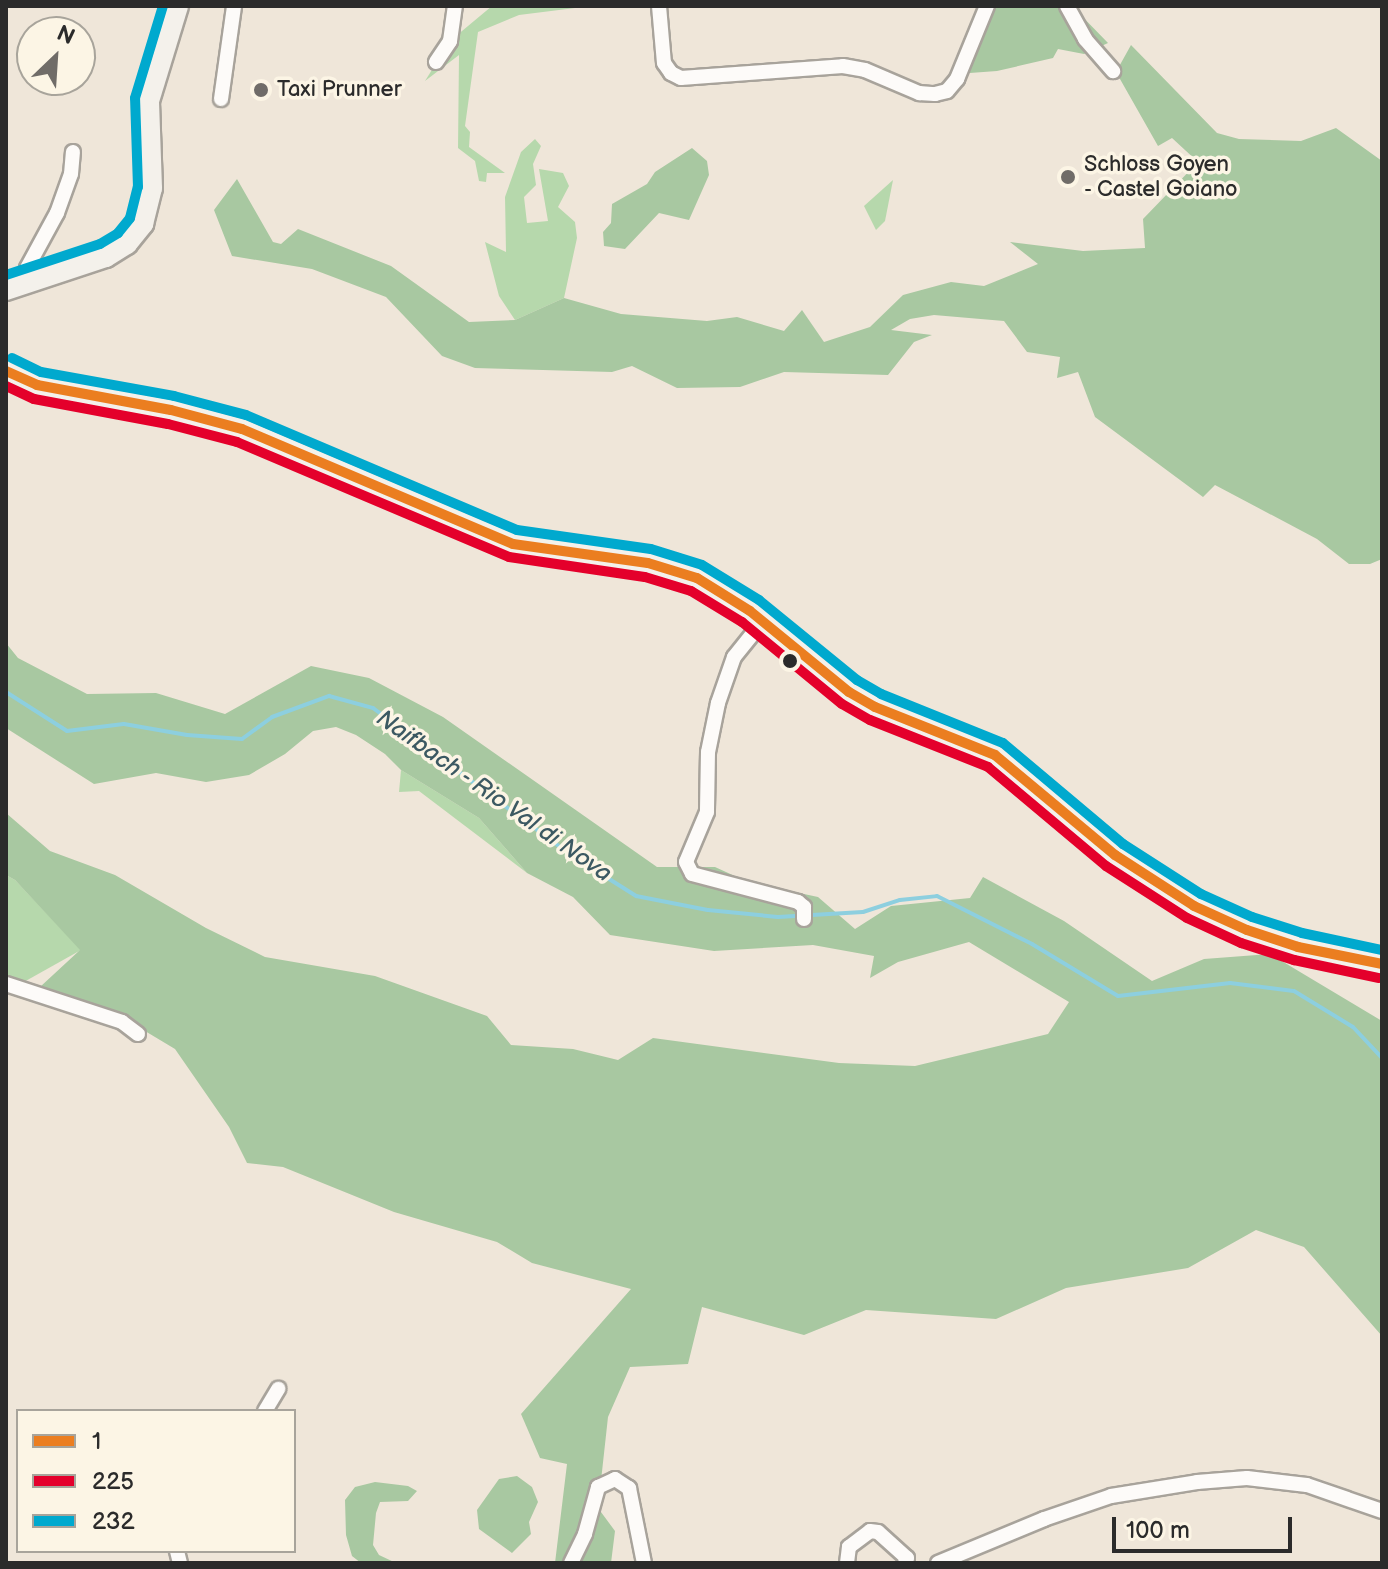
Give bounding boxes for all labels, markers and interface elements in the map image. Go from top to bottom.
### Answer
north arrow [16,16,96,96]
text: N [52,20,79,51]
place label: Taxi Prunner [277,77,402,103]
marker: Taxi Prunner [252,81,270,99]
place label: Schloss Goyen - Castel Goiano [1084,151,1238,202]
marker: Schloss Goyen - Castel Goiano [1059,168,1077,186]
unlabelled marker [782,653,798,669]
water label: Naifbach - Rio Val di Nova [370,703,618,889]
legend [16,1409,296,1553]
text: 1 [92,1427,101,1456]
text: 225 [92,1467,134,1496]
scale bar [1116,1501,1296,1551]
text: 232 [92,1507,135,1536]
text: 100 m [1126,1516,1190,1545]

